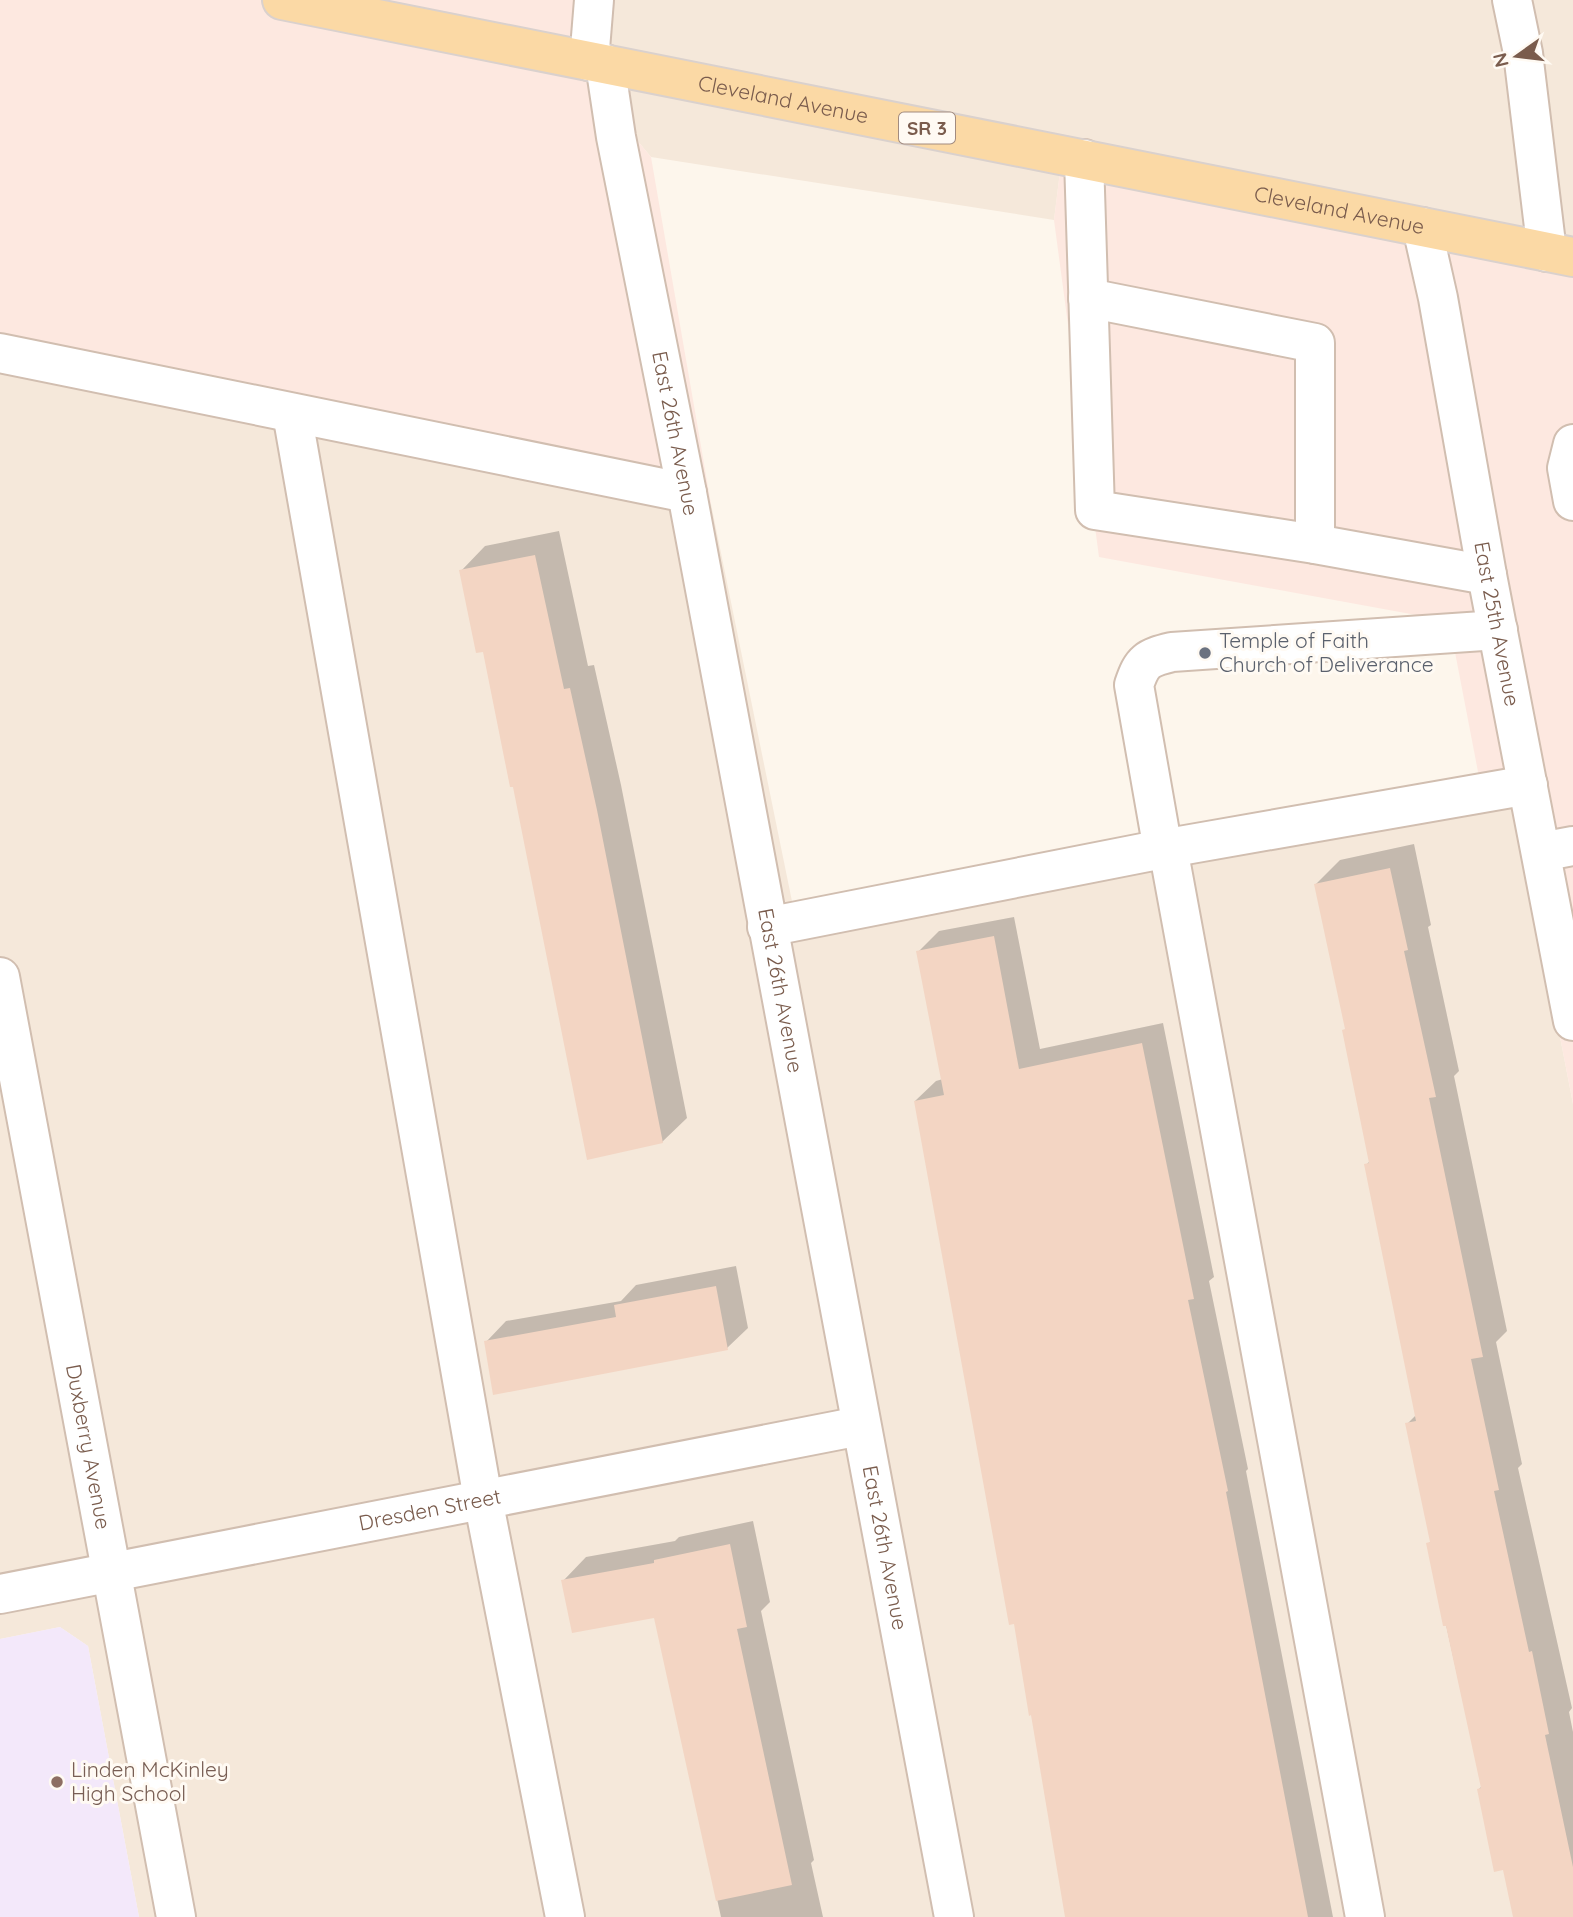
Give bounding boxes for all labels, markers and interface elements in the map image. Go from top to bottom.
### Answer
north arrow [1482,21,1552,91]
text: N [1487,50,1514,70]
street label: Cleveland Avenue [696,69,871,128]
road number: SR 3 [899,112,955,144]
street label: Cleveland Avenue [1252,180,1427,239]
street label: East 26th Avenue [647,349,705,517]
street label: East 25th Avenue [1469,539,1526,708]
place label: Temple of Faith Church of Deliverance [1219,627,1434,677]
marker: Temple of Faith Church of Deliverance [1197,645,1213,661]
street label: East 26th Avenue [753,906,809,1075]
street label: Duxberry Avenue [61,1362,117,1531]
street label: East 26th Avenue [858,1463,914,1632]
street label: Dresden Street [356,1482,503,1536]
place label: Linden McKinley High School [71,1756,229,1806]
marker: Linden McKinley High School [49,1774,65,1790]

